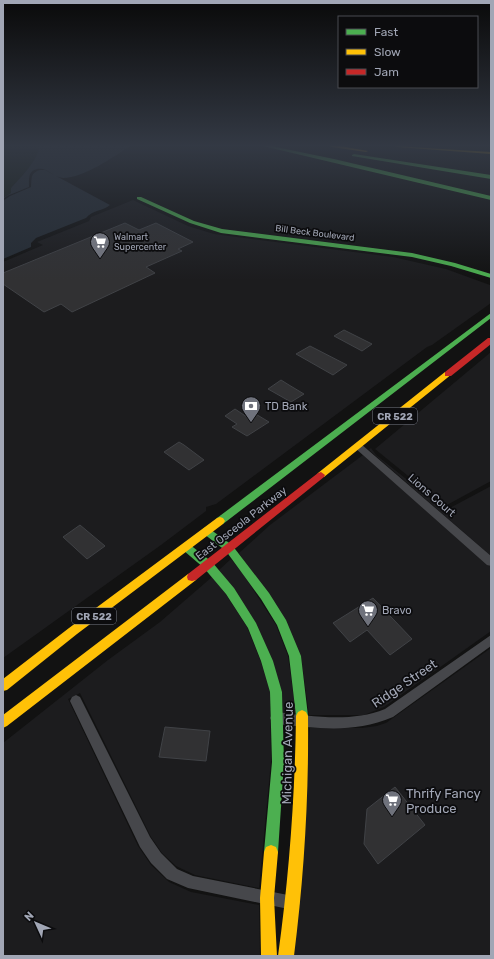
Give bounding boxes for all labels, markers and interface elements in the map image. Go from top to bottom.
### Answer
legend [338,16,478,88]
text: Fast [374,25,398,39]
text: Slow [374,45,401,59]
text: Jam [374,65,399,79]
street label: Bill Beck Boulevard [275,223,355,243]
supermarket icon: Walmart Supercenter [89,231,111,259]
place label: Walmart Supercenter [114,232,167,252]
bank icon: TD Bank [240,395,262,423]
place label: TD Bank [265,400,308,413]
road number: CR 522 [373,408,417,424]
street label: Lions Court [405,471,459,520]
street label: East Osceola Parkway [193,484,289,563]
supermarket icon: Bravo [357,599,379,627]
place label: Bravo [382,604,412,617]
road number: CR 522 [72,608,116,624]
street label: Ridge Street [369,656,440,711]
street label: Michigan Avenue [279,701,297,805]
place label: Thrify Fancy Produce [406,786,481,816]
supermarket icon: Thrify Fancy Produce [381,789,403,817]
north arrow [16,903,56,943]
text: N [22,909,37,924]

